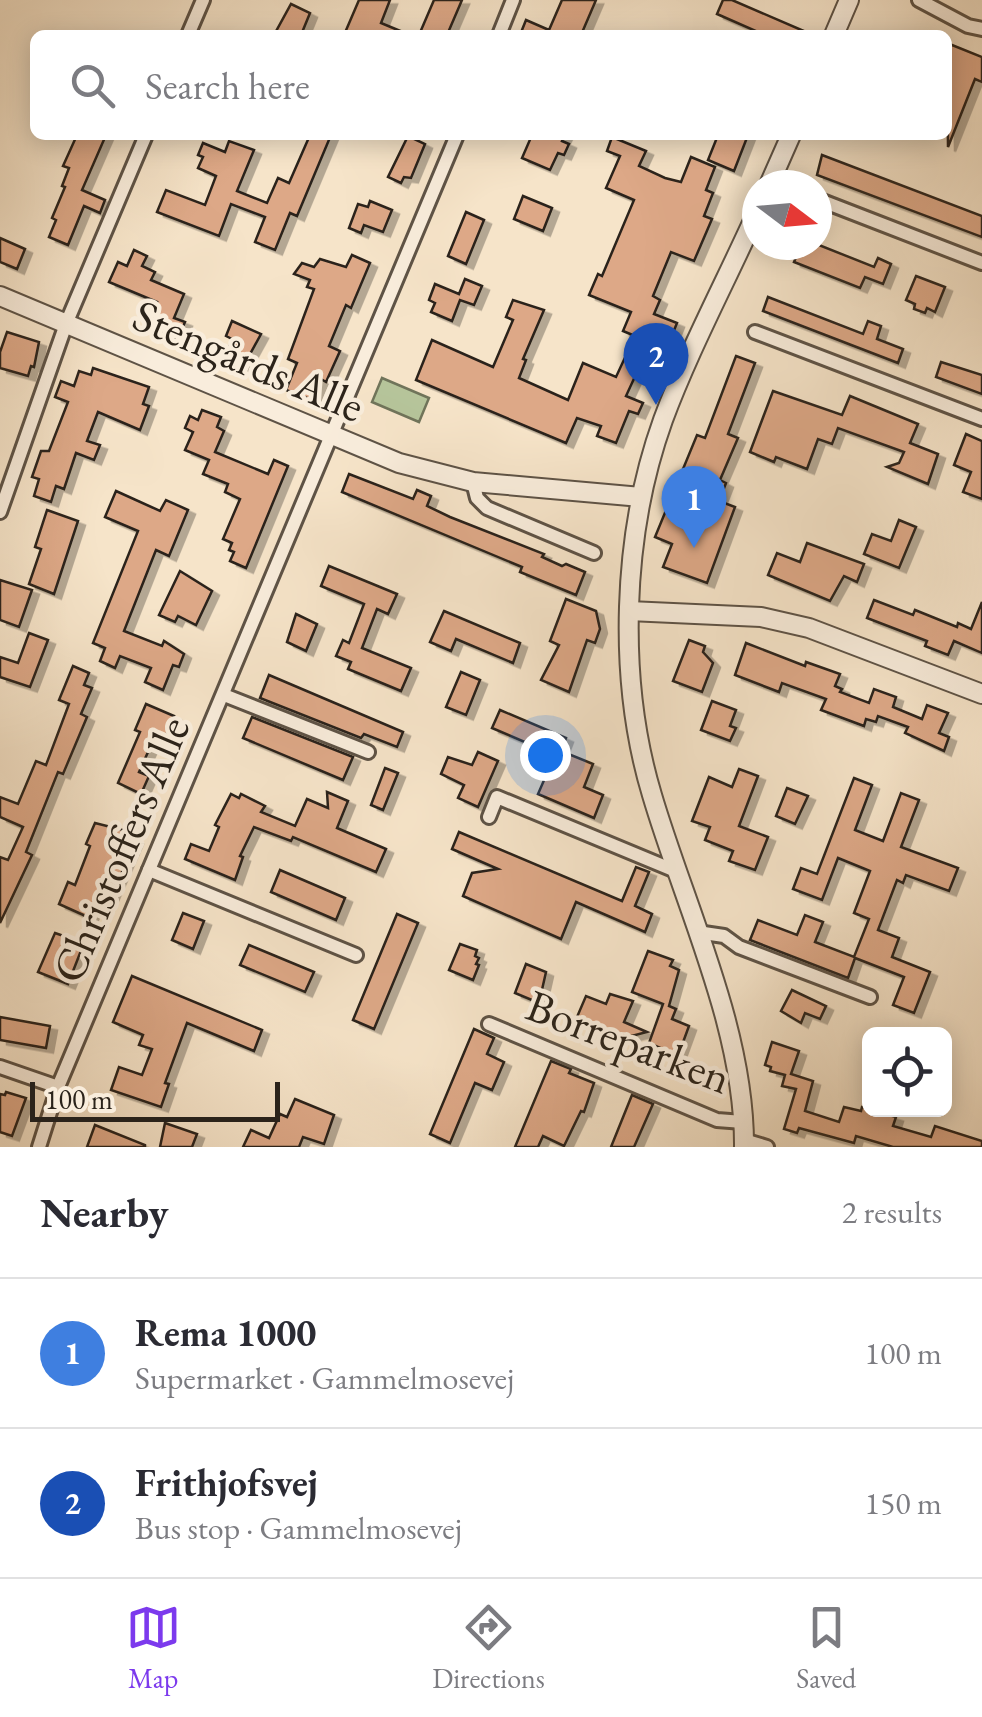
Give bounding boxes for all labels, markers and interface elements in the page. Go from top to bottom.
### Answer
search box [30,30,952,140]
icon: search [65,58,120,113]
text: Search here [145,61,310,110]
north arrow [742,170,832,260]
street label: Stengårds Alle [125,285,373,435]
pin: 2 [624,322,688,405]
pin: 1 [662,466,726,548]
street label: Christoffers Alle [38,707,202,991]
your location [520,730,571,781]
street label: Borreparken [519,976,739,1106]
map controls [862,1027,952,1117]
button: locate [862,1027,952,1117]
scale bar [30,1077,280,1122]
text: 100 m [45,1081,113,1117]
text: Nearby [40,1185,169,1240]
text: 2 results [842,1191,942,1233]
text: Rema 1000 [135,1308,316,1357]
text: 1 [64,1332,81,1374]
text: 100 m [865,1332,942,1374]
text: Supermarket · Gammelmosevej [135,1357,514,1399]
text: Frithjofsvej [135,1458,318,1507]
text: 2 [64,1482,81,1524]
text: 150 m [865,1482,942,1524]
text: Bus stop · Gammelmosevej [135,1507,462,1549]
tab: Map [126,1600,181,1696]
tab: Directions [432,1600,545,1696]
tab: Saved [796,1600,856,1696]

